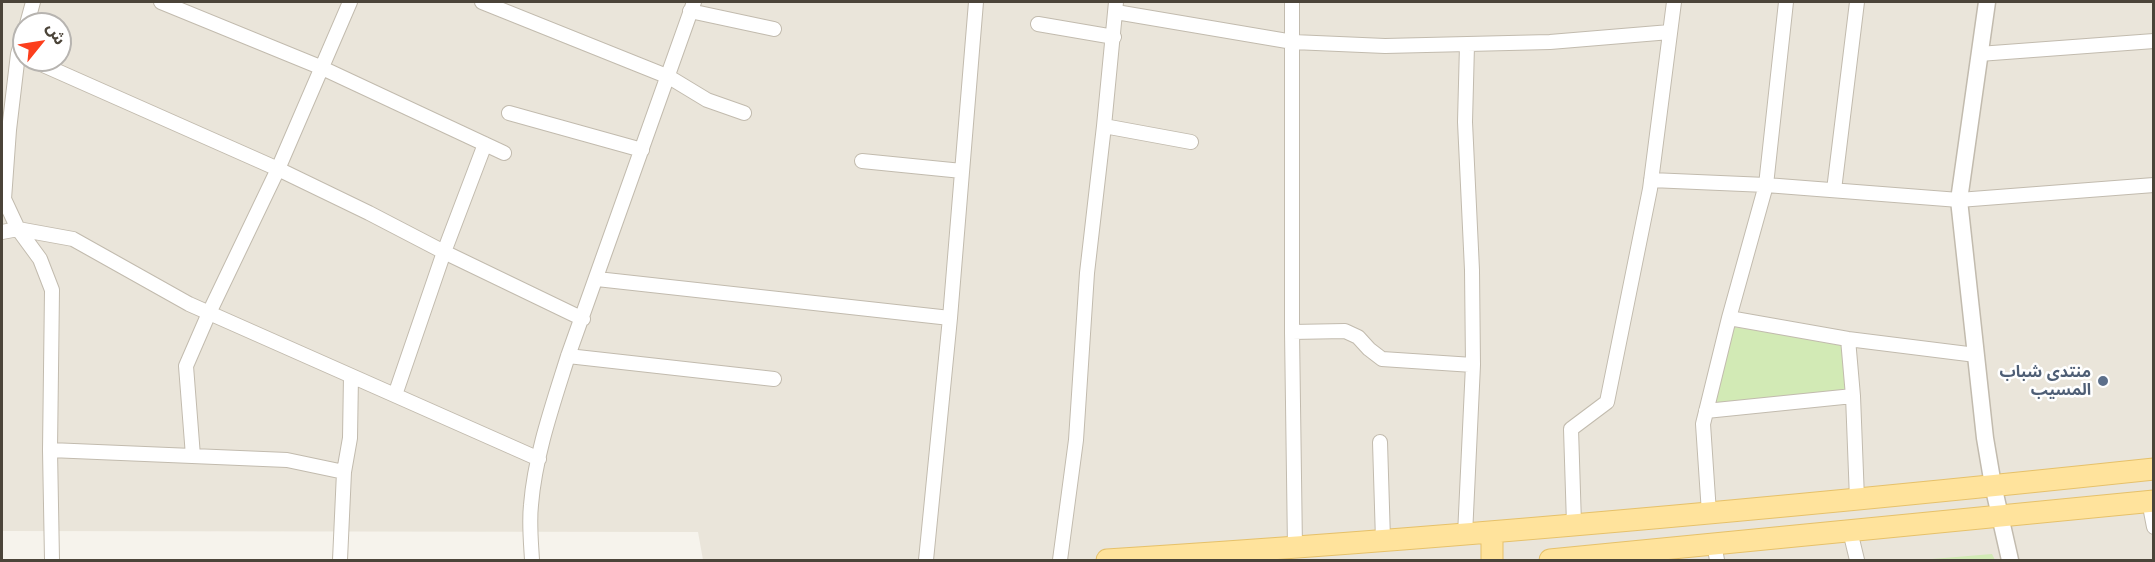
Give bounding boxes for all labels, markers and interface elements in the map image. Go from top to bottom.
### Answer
north arrow [12,12,72,72]
text: ش [43,20,70,48]
place label: منتدى شباب المسيب [1999,362,2091,400]
marker: منتدى شباب المسيب [2096,374,2110,388]

